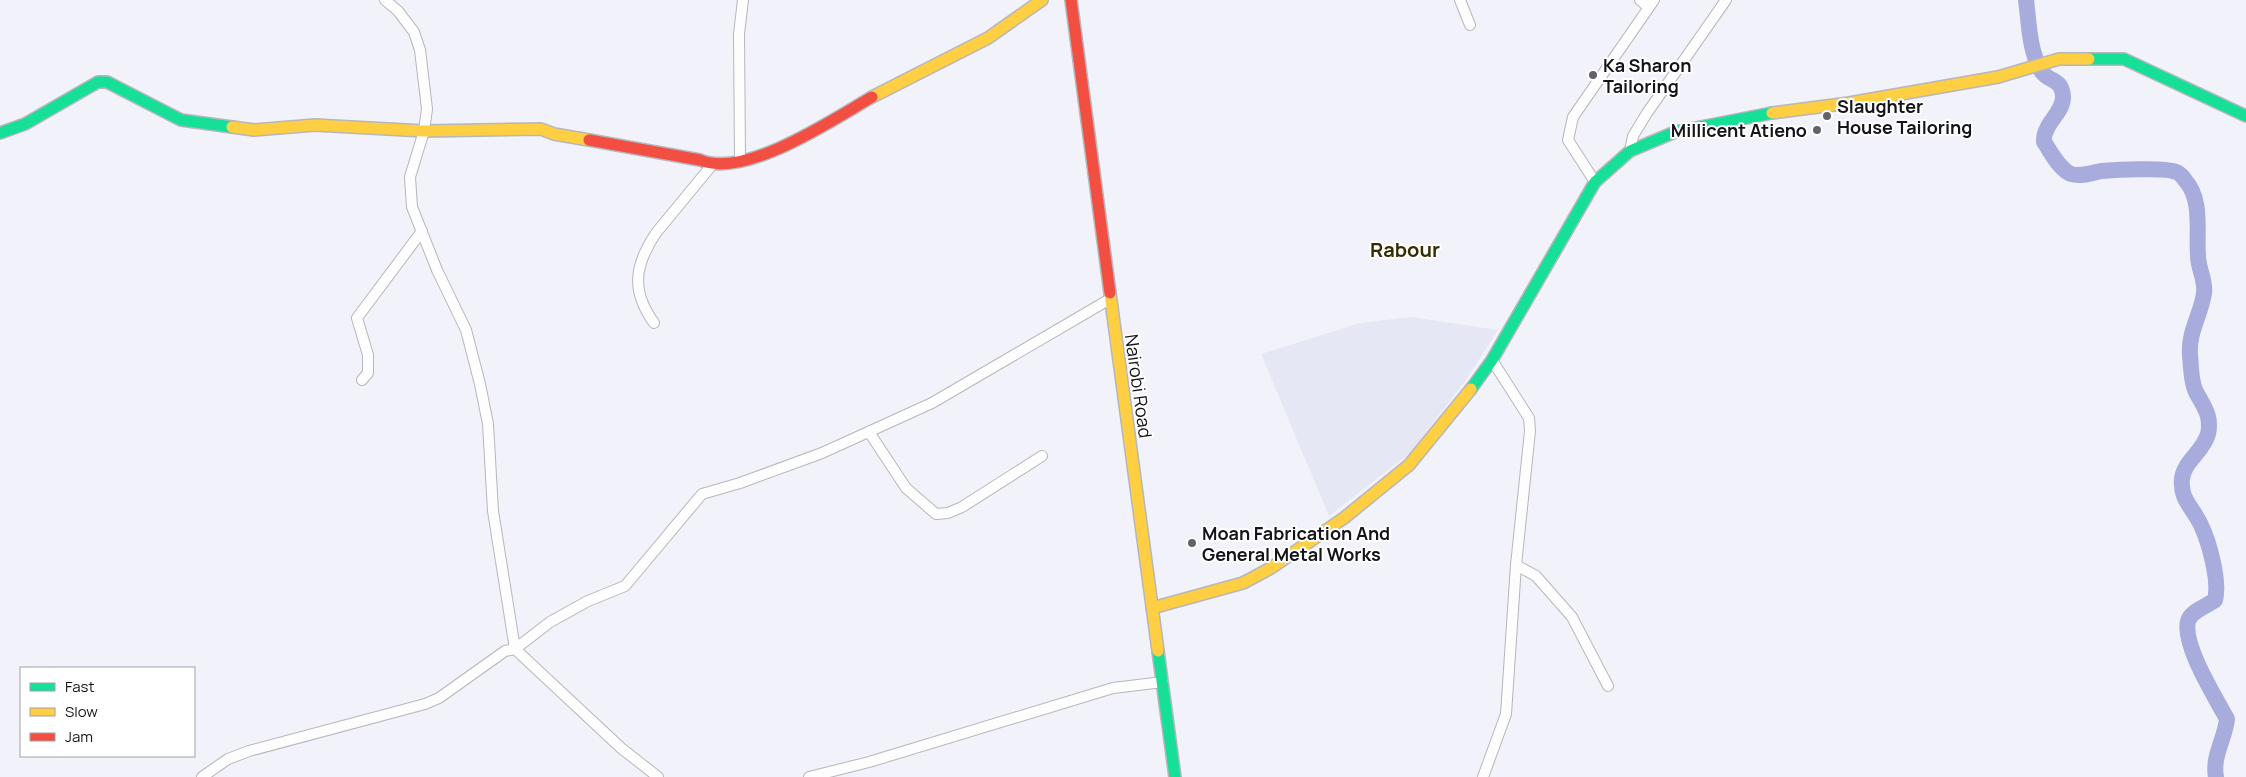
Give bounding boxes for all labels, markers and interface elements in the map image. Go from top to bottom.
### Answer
place label: Ka Sharon Tailoring [1603,53,1691,98]
marker: Ka Sharon Tailoring [1587,69,1599,81]
place label: Slaughter House Tailoring [1837,94,1972,139]
marker: Slaughter House Tailoring [1821,110,1833,122]
place label: Millicent Atieno [1671,118,1807,142]
marker: Millicent Atieno [1811,124,1823,136]
district label: Rabour [1370,236,1440,263]
street label: Nairobi Road [1120,333,1158,439]
place label: Moan Fabrication And General Metal Works [1202,521,1390,566]
marker: Moan Fabrication And General Metal Works [1186,537,1198,549]
legend [20,667,195,757]
text: Fast [65,676,94,697]
text: Slow [65,701,98,722]
text: Jam [65,726,93,747]

